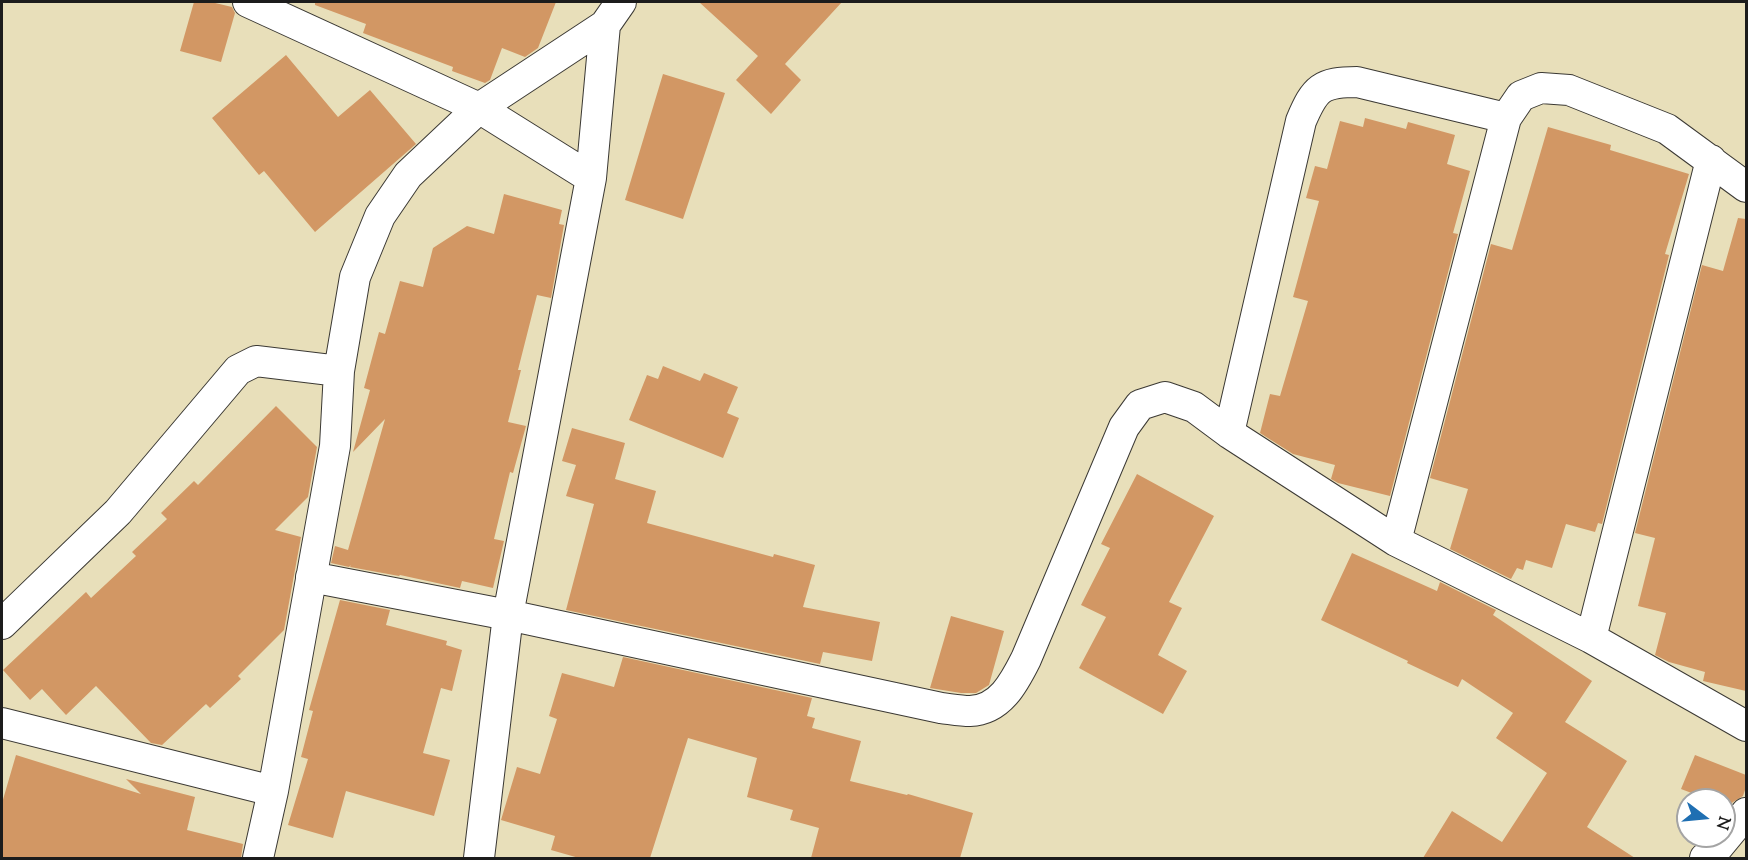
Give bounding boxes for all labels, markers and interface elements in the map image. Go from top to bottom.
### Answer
north arrow [1676,788,1736,848]
text: N [1709,813,1735,832]

